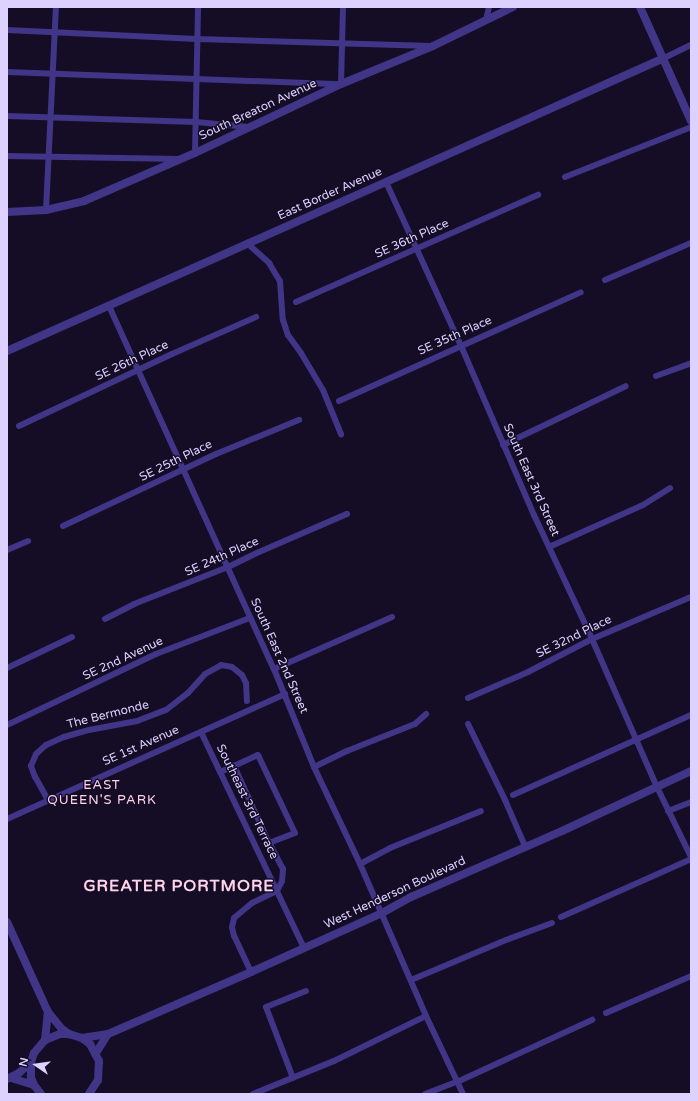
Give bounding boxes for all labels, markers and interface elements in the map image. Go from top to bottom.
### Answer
street label: South Breaton Avenue [197,76,319,144]
street label: East Border Avenue [276,164,384,224]
street label: SE 36th Place [373,216,451,262]
street label: SE 35th Place [416,313,494,359]
street label: SE 26th Place [93,338,171,384]
street label: South East 3rd Street [500,421,562,539]
street label: SE 25th Place [137,437,215,485]
street label: SE 24th Place [183,534,261,580]
street label: South East 2nd Street [247,596,311,716]
street label: SE 32nd Place [534,613,614,661]
street label: SE 2nd Avenue [81,634,165,684]
street label: The Bermonde [65,698,151,732]
street label: SE 1st Avenue [101,723,181,769]
street label: Southeast 3rd Terrace [213,742,281,862]
district label: EAST QUEEN'S PARK [47,778,157,809]
street label: West Henderson Boulevard [322,854,468,932]
district label: GREATER PORTMORE [83,876,275,896]
north arrow [16,1045,56,1085]
text: N [16,1056,31,1068]

